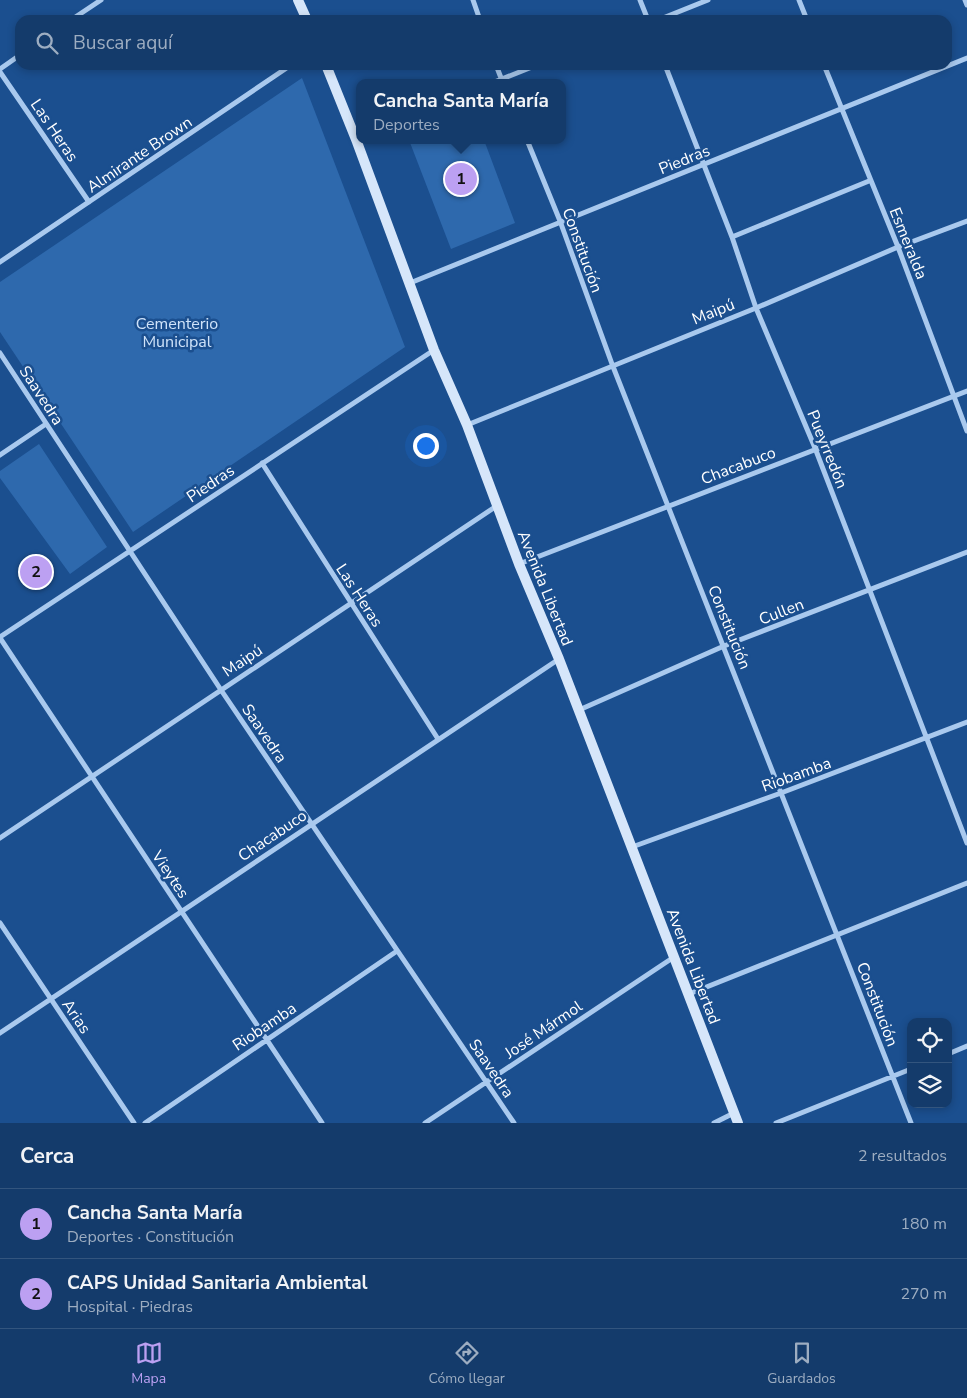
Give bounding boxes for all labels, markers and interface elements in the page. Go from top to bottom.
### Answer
search box [15,15,952,70]
icon: search [33,29,61,57]
text: Buscar aquí [73,30,172,56]
popup [356,79,566,144]
text: Cancha Santa María [373,88,549,114]
street label: Las Heras [25,95,83,166]
street label: Almirante Brown [82,111,197,198]
text: Deportes [373,114,440,136]
street label: Piedras [655,140,713,180]
pin: 1 [445,160,477,198]
street label: Esmeralda [884,204,932,283]
street label: Constitución [557,205,608,296]
street label: Maipú [689,293,738,330]
park label: Cementerio Municipal [136,313,218,353]
street label: Saavedra [14,362,69,430]
street label: Pueyrredón [801,407,853,492]
your location [413,433,439,459]
street label: Chacabuco [698,442,779,490]
street label: Piedras [182,460,239,508]
street label: Avenida Libertad [512,528,578,649]
pin: 2 [20,553,52,591]
street label: Las Heras [330,560,388,632]
street label: Constitución [702,582,756,673]
street label: Cullen [756,593,807,631]
street label: Maipú [218,639,267,682]
street label: Saavedra [236,700,292,767]
street label: Riobamba [758,752,834,798]
street label: Chacabuco [234,805,311,867]
street label: Vieytes [146,845,194,903]
street label: Avenida Libertad [661,905,725,1027]
street label: Constitución [851,959,903,1050]
street label: Arias [57,995,96,1038]
street label: José Mármol [499,996,587,1065]
street label: Riobamba [228,997,301,1056]
map controls [907,1018,952,1108]
button: locate [907,1018,952,1063]
street label: Saavedra [463,1035,519,1102]
button: layers [907,1063,952,1108]
text: Cerca [20,1142,74,1170]
text: 2 resultados [858,1145,947,1167]
text: Cancha Santa María [67,1200,243,1226]
text: 1 [31,1213,41,1235]
text: 180 m [900,1213,947,1235]
text: Deportes · Constitución [67,1226,234,1248]
text: CAPS Unidad Sanitaria Ambiental [67,1270,368,1296]
text: 2 [31,1283,41,1305]
text: 270 m [900,1283,947,1305]
text: Hospital · Piedras [67,1296,193,1318]
tab: Mapa [131,1339,166,1388]
tab: Cómo llegar [428,1339,505,1388]
tab: Guardados [767,1339,836,1388]

